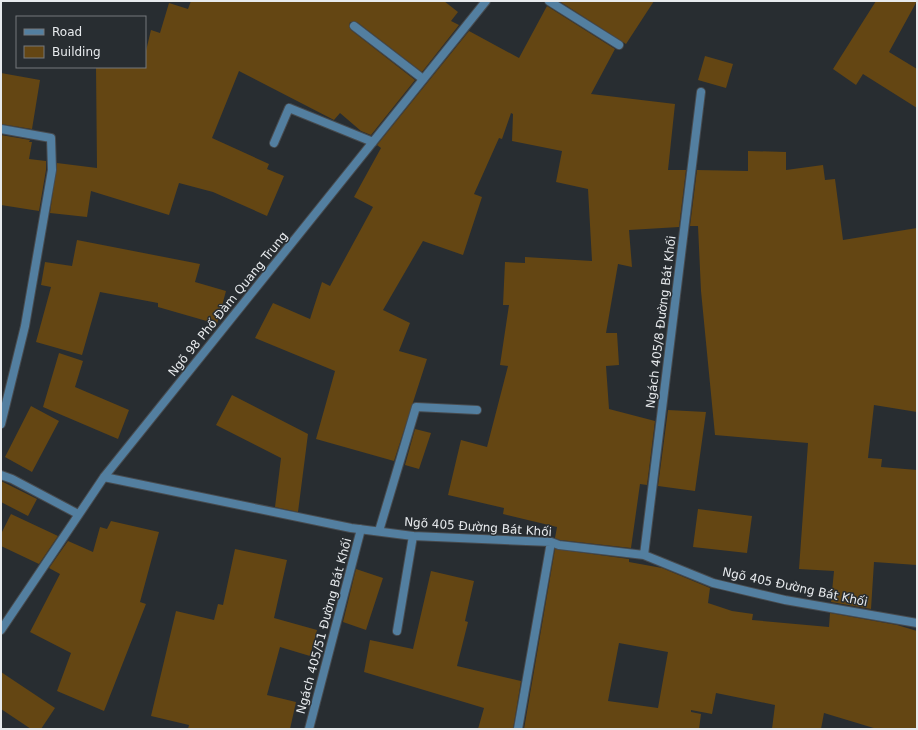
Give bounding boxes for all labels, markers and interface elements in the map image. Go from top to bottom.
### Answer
legend [16,16,146,68]
text: Road [52,25,82,39]
text: Building [52,45,101,59]
street label: Ngõ 98 Phố Đàm Quang Trung [165,229,291,379]
street label: Ngách 405/8 Đường Bát Khối [643,235,679,409]
street label: Ngõ 405 Đường Bát Khối [404,515,552,539]
street label: Ngách 405/51 Đường Bát Khối [294,537,354,715]
street label: Ngõ 405 Đường Bát Khối [721,565,869,609]

